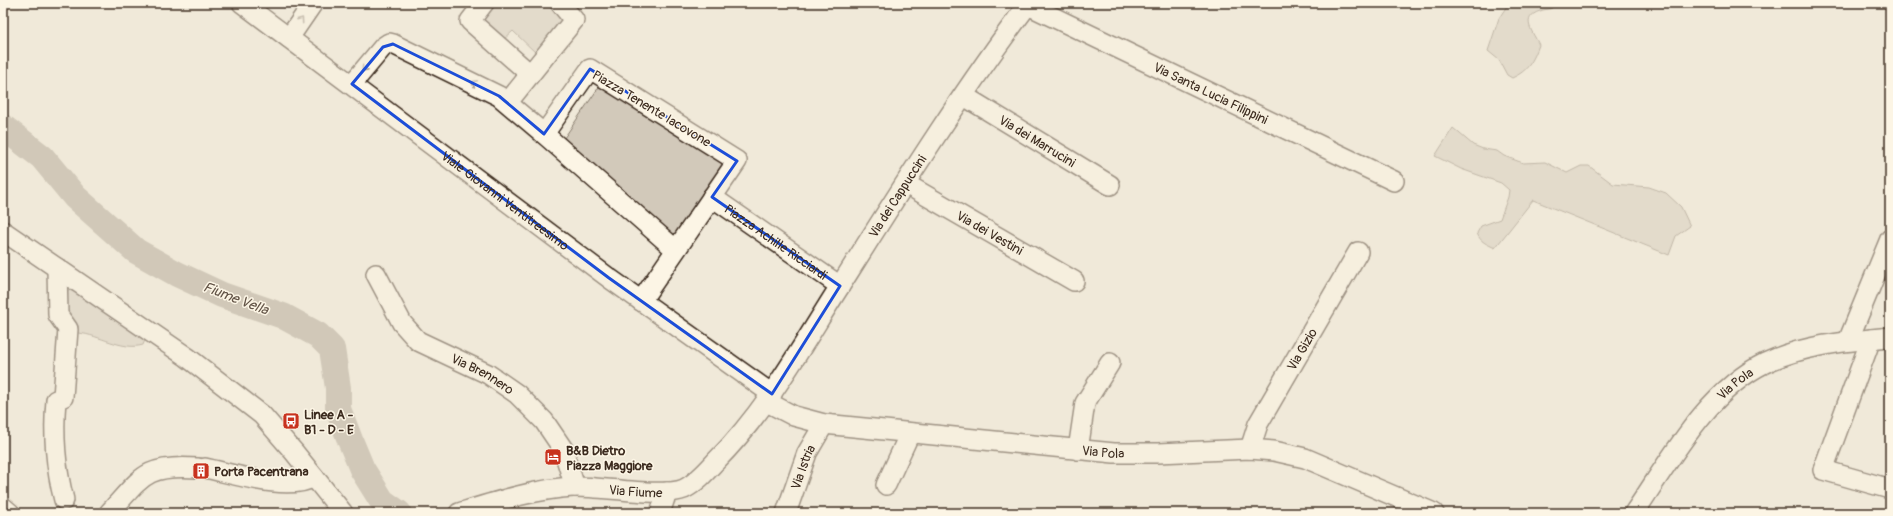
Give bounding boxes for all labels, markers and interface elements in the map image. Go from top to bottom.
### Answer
one-way arrow [296,18,303,25]
street label: Via Santa Lucia Filippini [1151,60,1270,128]
one-way arrow [362,64,369,72]
street label: Piazza Tenente Iacovone [589,67,714,151]
one-way arrow [470,80,478,88]
street label: Via dei Marrucini [996,112,1078,171]
street label: Viale Giovanni Ventitreesimo [438,148,572,254]
street label: Via dei Cappuccini [866,152,930,241]
street label: Piazza Achille Ricciardi [721,201,830,284]
street label: Via dei Vestini [953,208,1026,259]
water label: Fiume Vella [201,278,272,319]
street label: Via Gizio [1284,326,1321,373]
street label: Via Brennero [448,351,516,398]
street label: Via Pola [1714,365,1756,403]
place label: Linee A - B1 - D - E [304,407,354,438]
bus stop icon: Linee A - B1 - D - E [281,411,301,431]
street label: Via Istria [788,442,819,492]
place label: B&B Dietro Piazza Maggiore [566,443,653,474]
street label: Via Pola [1081,443,1124,462]
hotel icon: B&B Dietro Piazza Maggiore [543,447,563,467]
building icon: Porta Pacentrana [191,461,211,481]
place label: Porta Pacentrana [214,464,309,480]
street label: Via Fiume [608,482,663,501]

